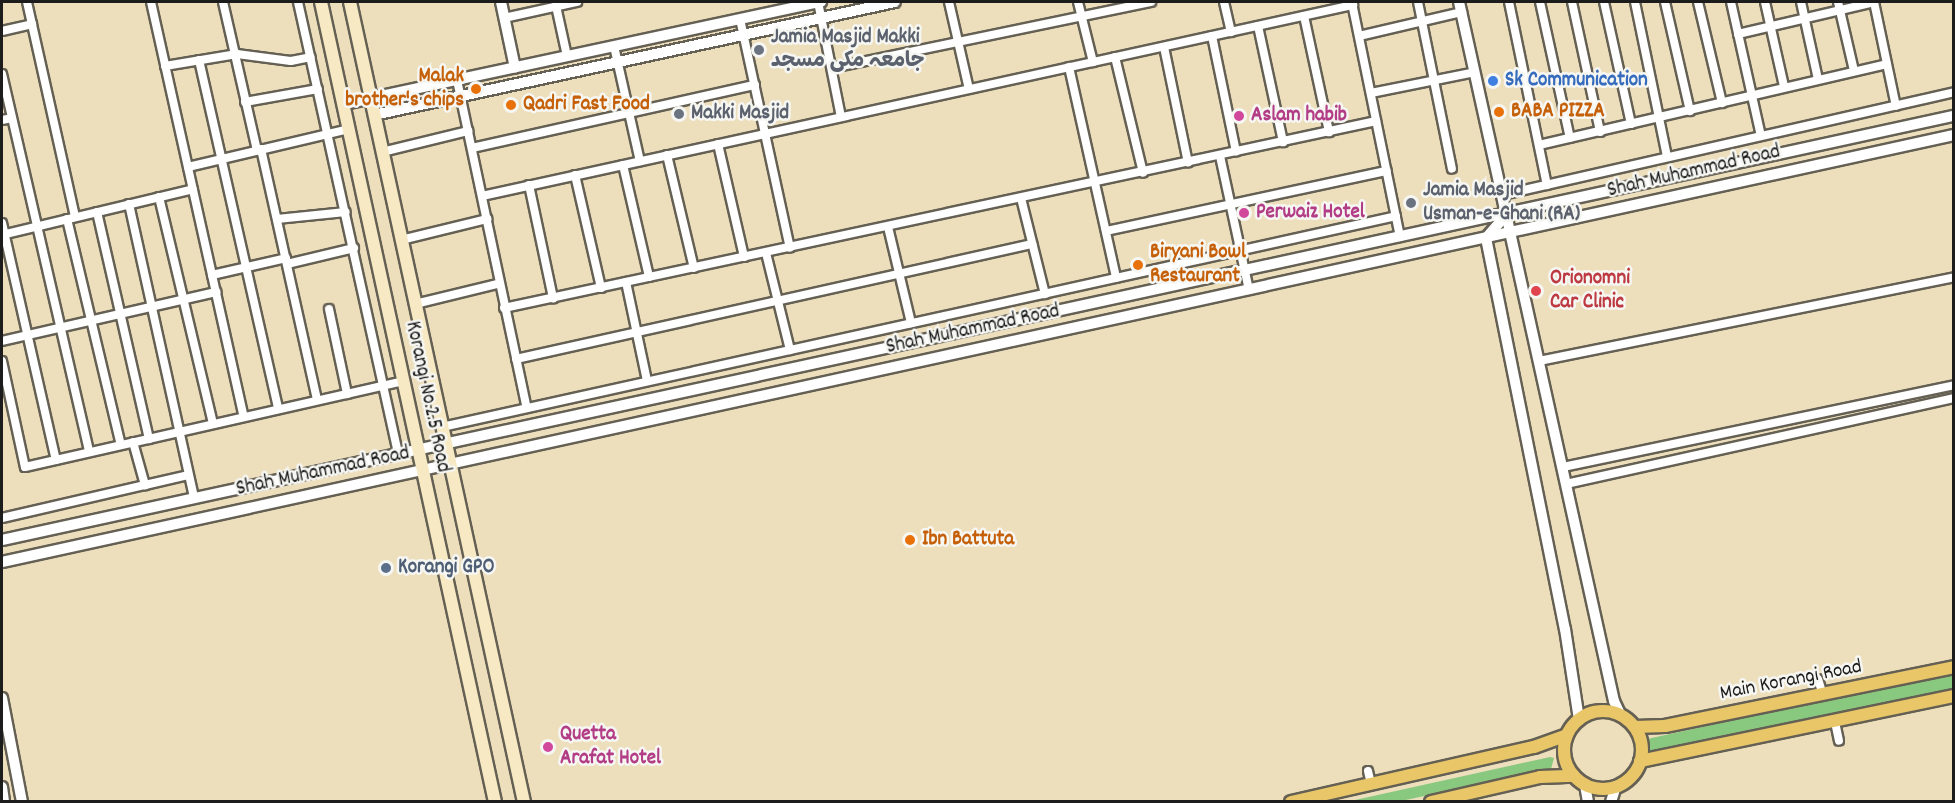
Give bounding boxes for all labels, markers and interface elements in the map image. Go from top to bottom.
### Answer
place label: Jamia Masjid Makki جامعہ مکی مسجد [771,25,925,75]
marker: Jamia Masjid Makki جامعہ مکی مسجد [752,43,766,57]
place label: Malak brother's chips [345,64,464,114]
place label: Sk Communication [1505,68,1648,94]
marker: Sk Communication [1486,74,1500,88]
marker: Malak brother's chips [469,82,483,96]
place label: Qadri Fast Food [523,92,650,118]
marker: Qadri Fast Food [504,98,518,112]
place label: BABA PIZZA [1511,99,1605,125]
place label: Makki Masjid [691,101,789,127]
place label: Aslam habib [1251,103,1347,129]
marker: BABA PIZZA [1492,105,1506,119]
marker: Makki Masjid [672,107,686,121]
marker: Aslam habib [1232,109,1246,123]
street label: Shah Muhammad Road [1605,140,1783,204]
place label: Jamia Masjid Usman-e-Ghani (RA) [1423,178,1580,228]
marker: Jamia Masjid Usman-e-Ghani (RA) [1404,196,1418,210]
place label: Perwaiz Hotel [1256,200,1365,226]
marker: Perwaiz Hotel [1237,206,1251,220]
place label: Biryani Bowl Restaurant [1150,240,1246,290]
marker: Biryani Bowl Restaurant [1131,258,1145,272]
place label: Orionomni Car Clinic [1550,266,1630,316]
marker: Orionomni Car Clinic [1527,282,1545,300]
street label: Shah Muhammad Road [884,299,1062,361]
street label: Korangi No.2.5 Road [399,319,455,475]
street label: Shah Muhammad Road [234,441,412,503]
place label: Ibn Battuta [922,527,1014,553]
marker: Ibn Battuta [903,533,917,547]
place label: Korangi GPO [398,555,494,581]
marker: Korangi GPO [379,561,393,575]
street label: Main Korangi Road [1718,655,1864,707]
place label: Quetta Arafat Hotel [560,722,661,772]
marker: Quetta Arafat Hotel [541,740,555,754]

